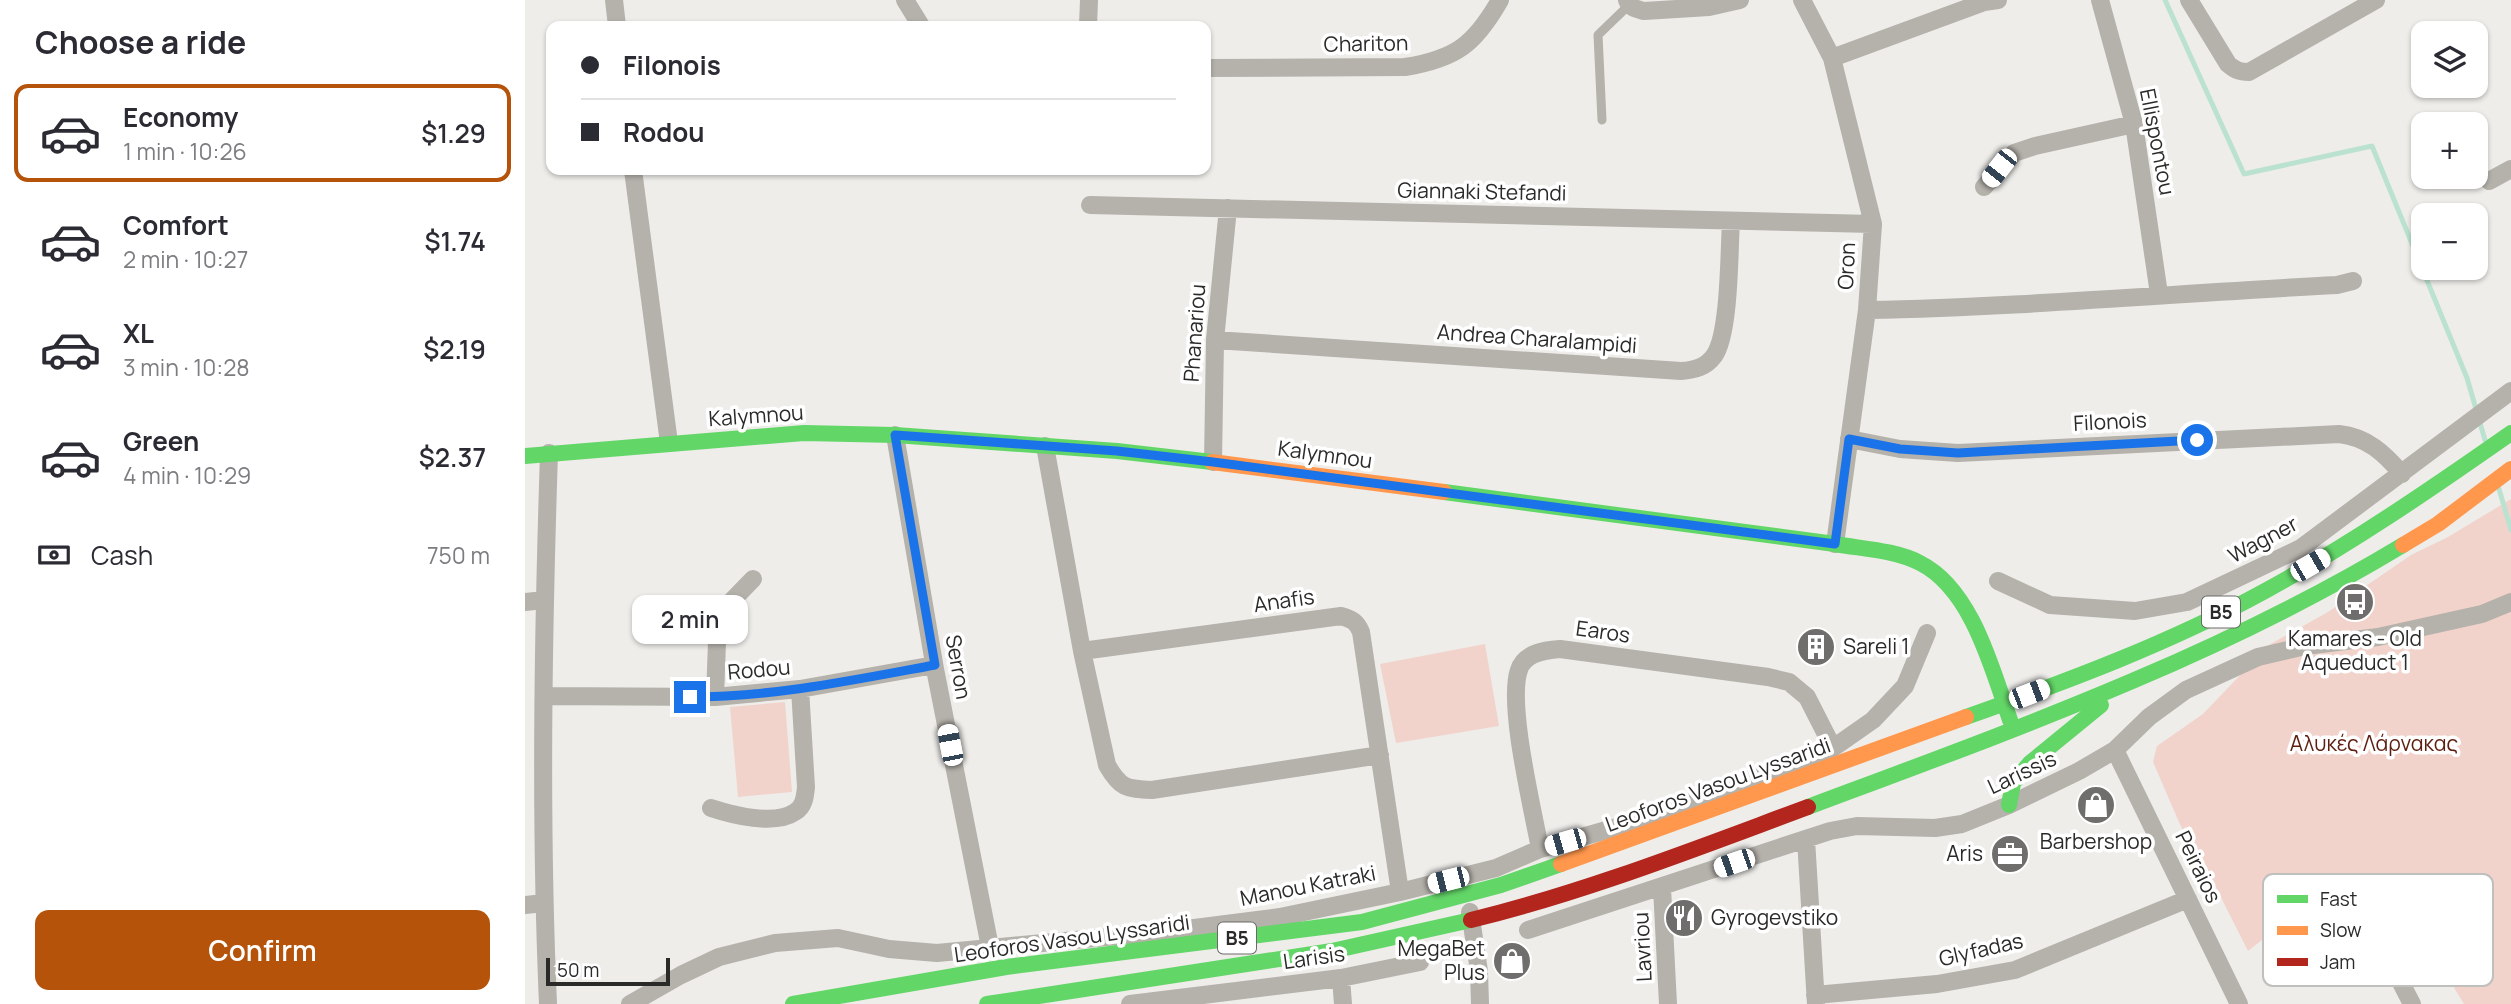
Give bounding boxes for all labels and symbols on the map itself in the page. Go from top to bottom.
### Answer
street label: Chariton [1323,28,1408,58]
street label: Ellispontou [2134,86,2182,197]
car [1978,145,2021,191]
street label: Giannaki Stefandi [1397,176,1567,206]
street label: Oron [1831,242,1861,290]
street label: Phanariou [1177,283,1211,383]
street label: Andrea Charalampidi [1436,317,1638,359]
street label: Kalymnou [707,398,804,432]
street label: Filonois [2072,405,2147,437]
route start [2181,424,2213,456]
street label: Kalymnou [1276,434,1374,474]
street label: Wagner [2223,509,2303,569]
car [2287,545,2334,585]
bus stop icon: Kamares - Old Aqueduct 1 [2334,581,2376,623]
street label: Anafis [1252,582,1316,618]
callout: 2 min [632,596,748,644]
road number: B5 [2202,596,2240,628]
street label: Earos [1574,613,1632,649]
place label: Kamares - Old Aqueduct 1 [2288,624,2422,676]
building icon: Sareli 1 [1795,626,1837,668]
street label: Serron [940,632,978,701]
place label: Sareli 1 [1843,632,1909,660]
street label: Rodou [726,652,792,686]
car [2006,677,2053,711]
route end [674,681,706,713]
car [936,722,965,768]
park label: Αλυκές Λάρνακας [2290,729,2458,757]
street label: Leoforos Vasou Lyssaridi [1601,730,1834,838]
street label: Larissis [1983,744,2061,800]
shop icon: Barbershop [2075,784,2117,826]
car [1542,826,1589,858]
street label: Peiraios [2169,826,2228,907]
place label: Barbershop [2040,827,2152,855]
office icon: Aris [1989,833,2031,875]
place label: Aris [1946,839,1983,867]
car [1711,846,1758,880]
street label: Manou Katraki [1238,858,1378,912]
car [1426,865,1471,895]
legend [2263,874,2493,986]
text: Fast [2320,886,2357,912]
restaurant icon: Gyrogevstiko [1663,897,1705,939]
place label: Gyrogevstiko [1711,903,1838,931]
street label: Leoforos Vasou Lyssaridi [952,908,1191,968]
street label: Lavriou [1626,911,1658,983]
text: Slow [2320,917,2362,943]
road number: B5 [1218,922,1256,954]
street label: Glyfadas [1936,926,2026,972]
place label: MegaBet Plus [1397,934,1485,986]
street label: Larisis [1281,939,1346,975]
shop icon: MegaBet Plus [1491,940,1533,982]
text: Jam [2320,949,2355,975]
scale bar [546,955,670,987]

